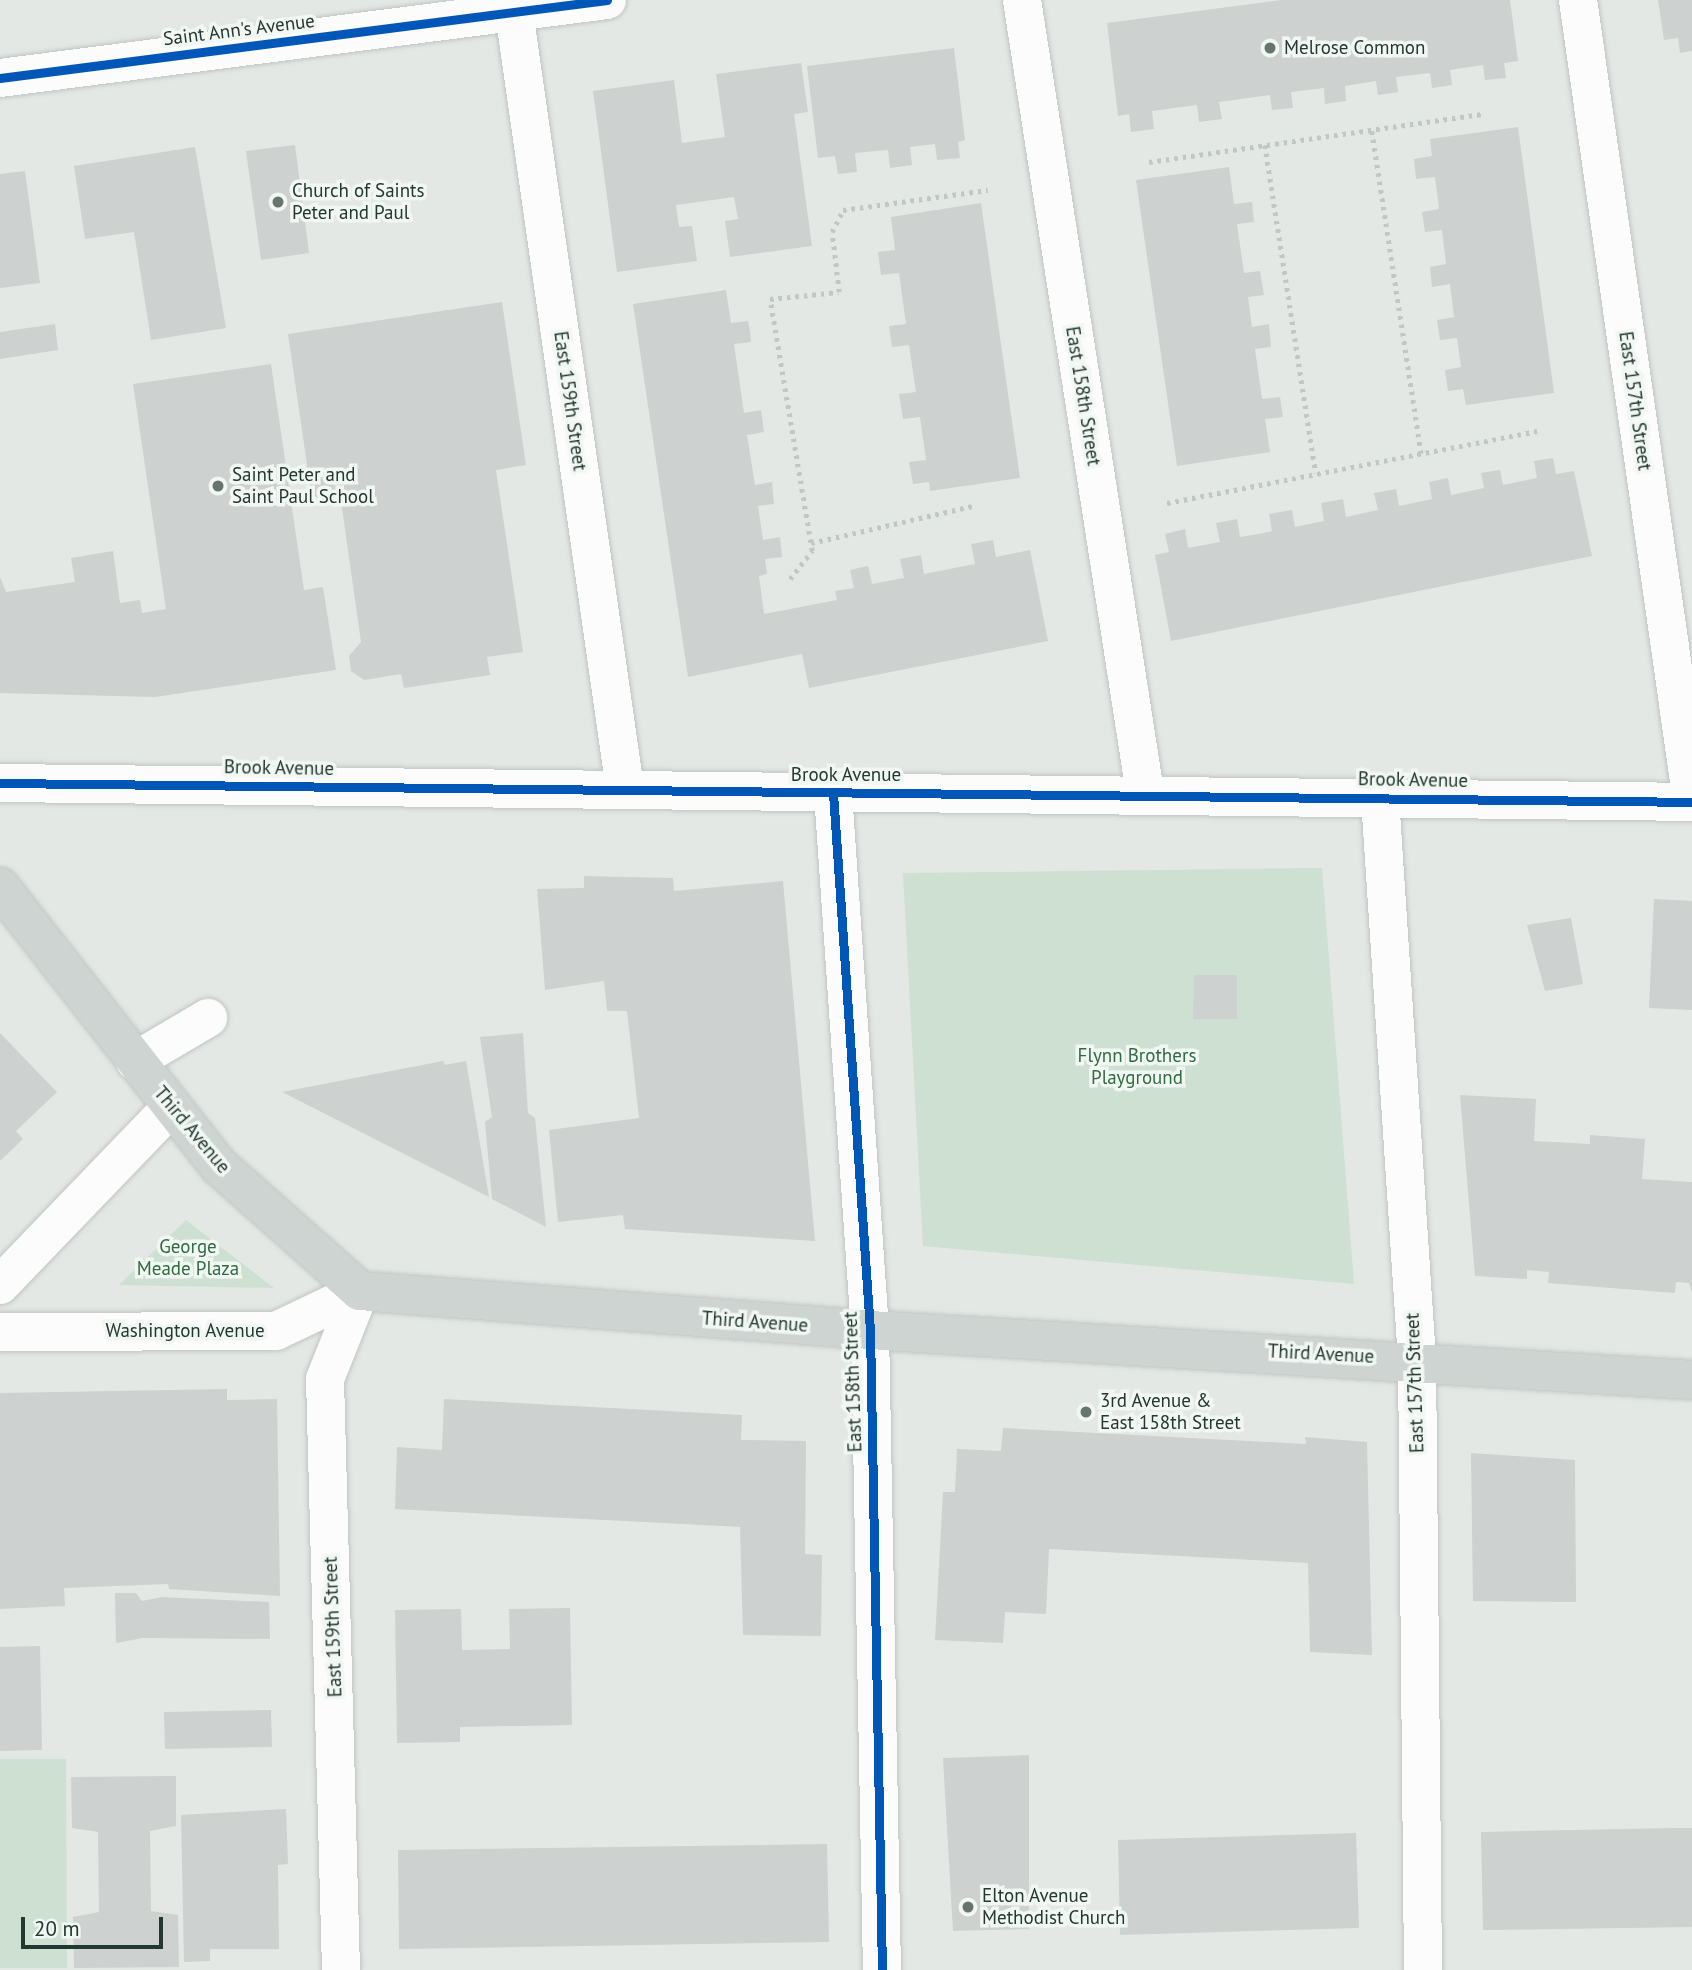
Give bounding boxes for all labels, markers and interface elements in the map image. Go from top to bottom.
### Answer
street label: Saint Ann's Avenue [161,9,317,51]
place label: Melrose Common [1284,37,1425,59]
marker: Melrose Common [1262,40,1278,56]
place label: Church of Saints Peter and Paul [292,180,425,224]
marker: Church of Saints Peter and Paul [270,194,286,210]
street label: East 158th Street [1061,325,1105,467]
street label: East 159th Street [549,330,591,472]
street label: East 157th Street [1614,330,1656,472]
place label: Saint Peter and Saint Paul School [232,464,374,508]
marker: Saint Peter and Saint Paul School [210,478,226,494]
street label: Brook Avenue [223,756,335,780]
street label: Brook Avenue [790,764,902,786]
street label: Brook Avenue [1357,768,1469,792]
park label: Flynn Brothers Playground [1078,1045,1196,1089]
street label: Third Avenue [149,1082,235,1178]
park label: George Meade Plaza [137,1236,239,1280]
street label: Third Avenue [701,1307,809,1337]
street label: East 158th Street [839,1311,867,1453]
street label: East 157th Street [1401,1313,1429,1453]
street label: Washington Avenue [105,1320,265,1342]
street label: Third Avenue [1267,1340,1375,1368]
place label: 3rd Avenue & East 158th Street [1100,1390,1241,1434]
marker: 3rd Avenue & East 158th Street [1078,1404,1094,1420]
street label: East 159th Street [319,1556,347,1698]
place label: Elton Avenue Methodist Church [982,1885,1125,1929]
marker: Elton Avenue Methodist Church [960,1899,976,1915]
scale bar [24,1904,166,1948]
text: 20 m [34,1915,80,1942]

